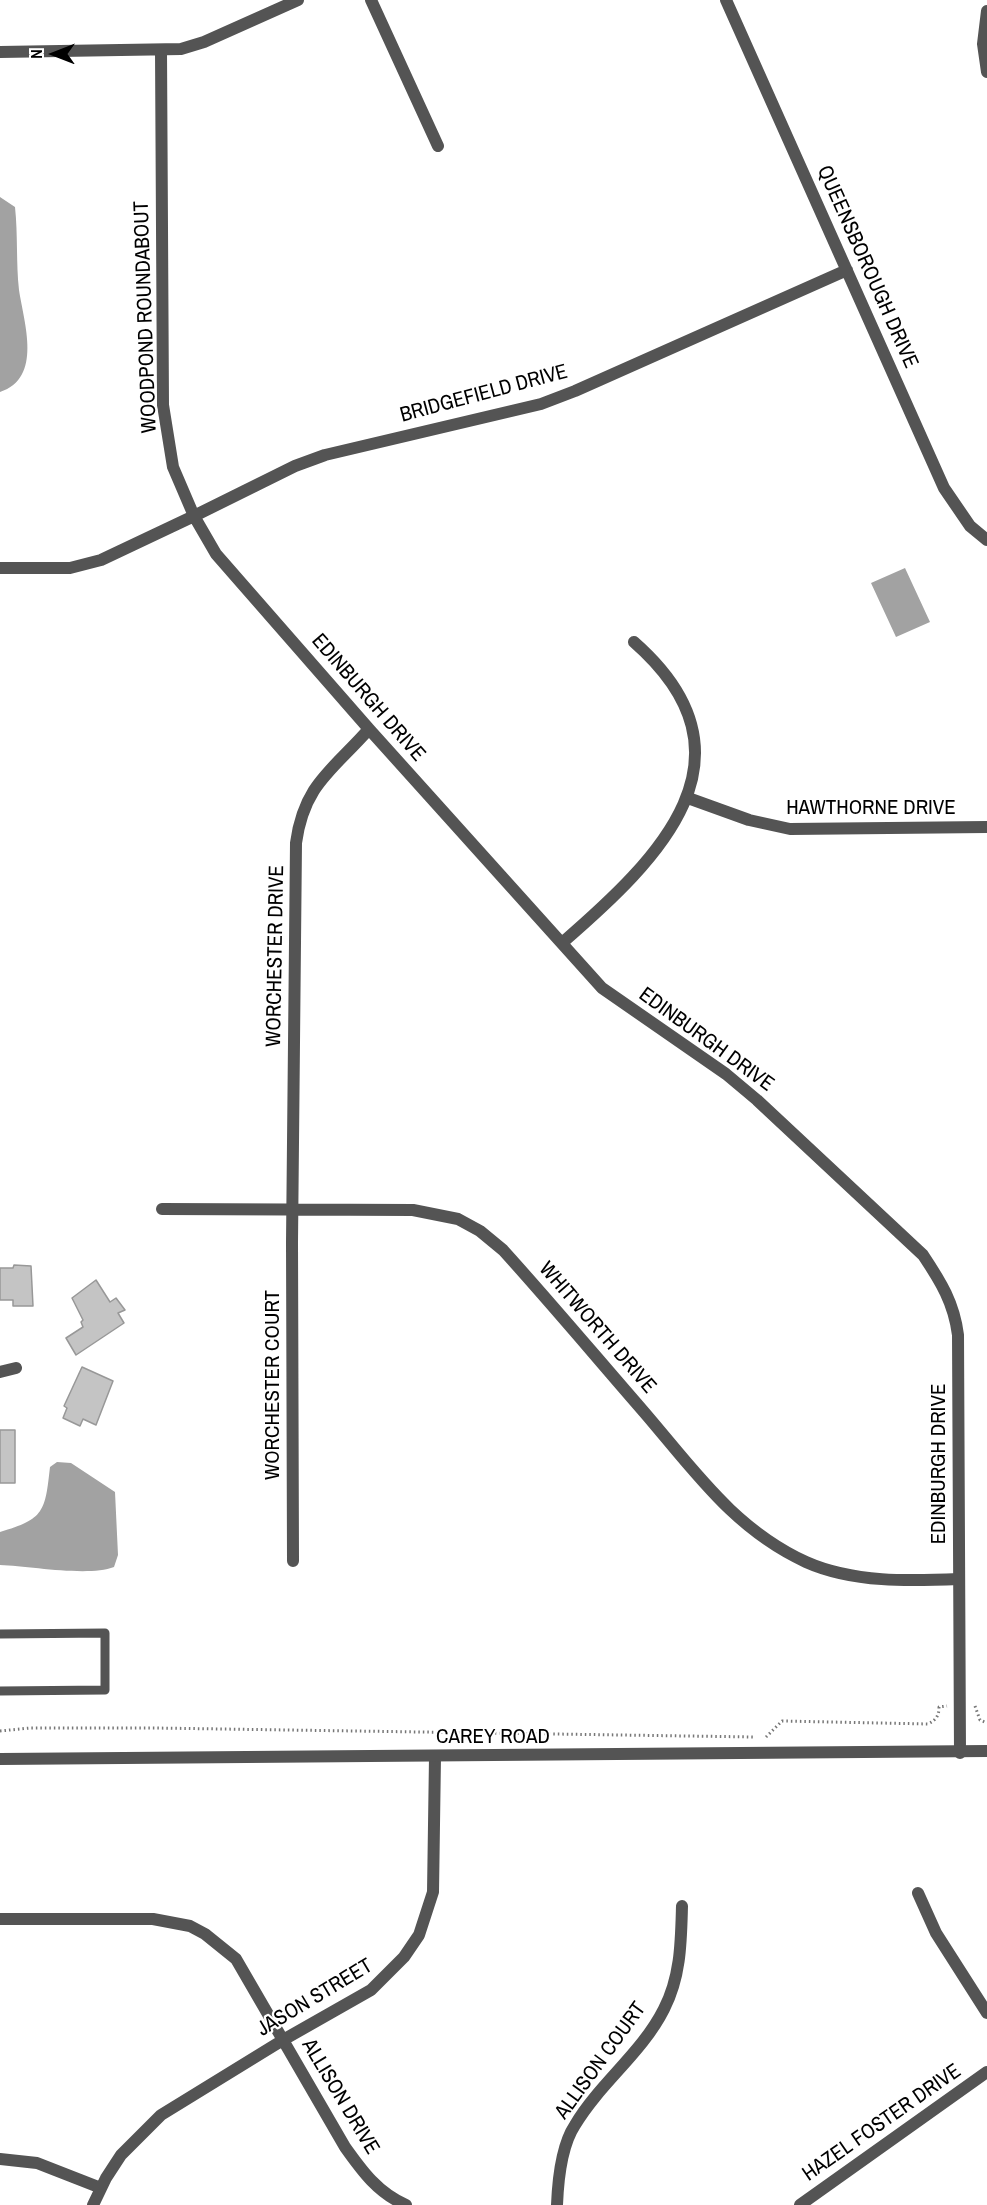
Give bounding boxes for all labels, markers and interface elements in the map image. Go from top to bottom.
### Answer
north arrow [24,24,84,84]
text: N [25,49,47,59]
street label: QUEENSBOROUGH DRIVE [811,162,923,372]
street label: WOODPOND ROUNDABOUT [129,200,163,434]
street label: BRIDGEFIELD DRIVE [398,360,570,428]
street label: EDINBURGH DRIVE [306,629,430,767]
street label: HAWTHORNE DRIVE [786,795,956,821]
street label: WORCHESTER DRIVE [262,865,290,1047]
street label: EDINBURGH DRIVE [634,983,778,1097]
street label: WHITWORTH DRIVE [533,1257,661,1399]
street label: WORCHESTER COURT [260,1290,286,1480]
street label: EDINBURGH DRIVE [926,1384,952,1544]
street label: CAREY ROAD [436,1724,550,1750]
street label: JASON STREET [253,1954,377,2042]
street label: ALLISON COURT [550,1998,652,2124]
street label: ALLISON DRIVE [296,2035,384,2159]
street label: HAZEL FOSTER DRIVE [798,2059,966,2187]

